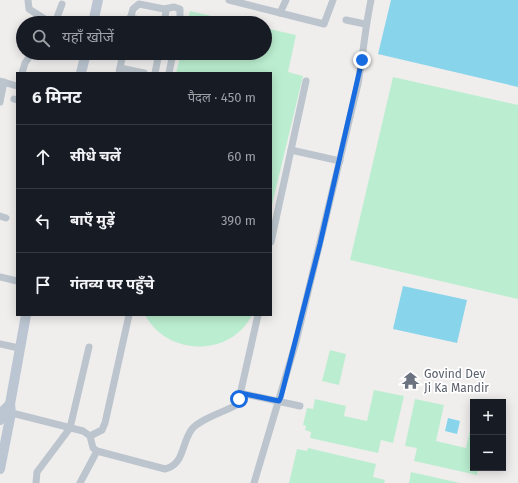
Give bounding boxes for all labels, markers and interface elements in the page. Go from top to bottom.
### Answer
search box [16,16,272,60]
icon: search [30,27,52,49]
text: यहाँ खोजें [62,28,114,46]
route end [353,51,371,69]
text: 6 मिनट [32,87,81,108]
text: पैदल · 450 m [188,90,256,105]
icon: ahead [32,146,54,168]
text: सीधे चलें [70,147,121,165]
text: 60 m [227,149,256,164]
icon: left [32,210,54,232]
text: बाएँ मुड़ें [70,211,115,229]
text: 390 m [221,213,256,228]
icon: arrive [32,274,54,296]
text: गंतव्य पर पहुँचे [70,275,154,293]
place label: Govind Dev Ji Ka Mandir [424,367,489,395]
temple icon: Govind Dev Ji Ka Mandir [401,371,421,391]
route start [230,390,248,408]
map controls [470,399,506,471]
button: + [470,399,506,435]
button: − [470,435,506,471]

